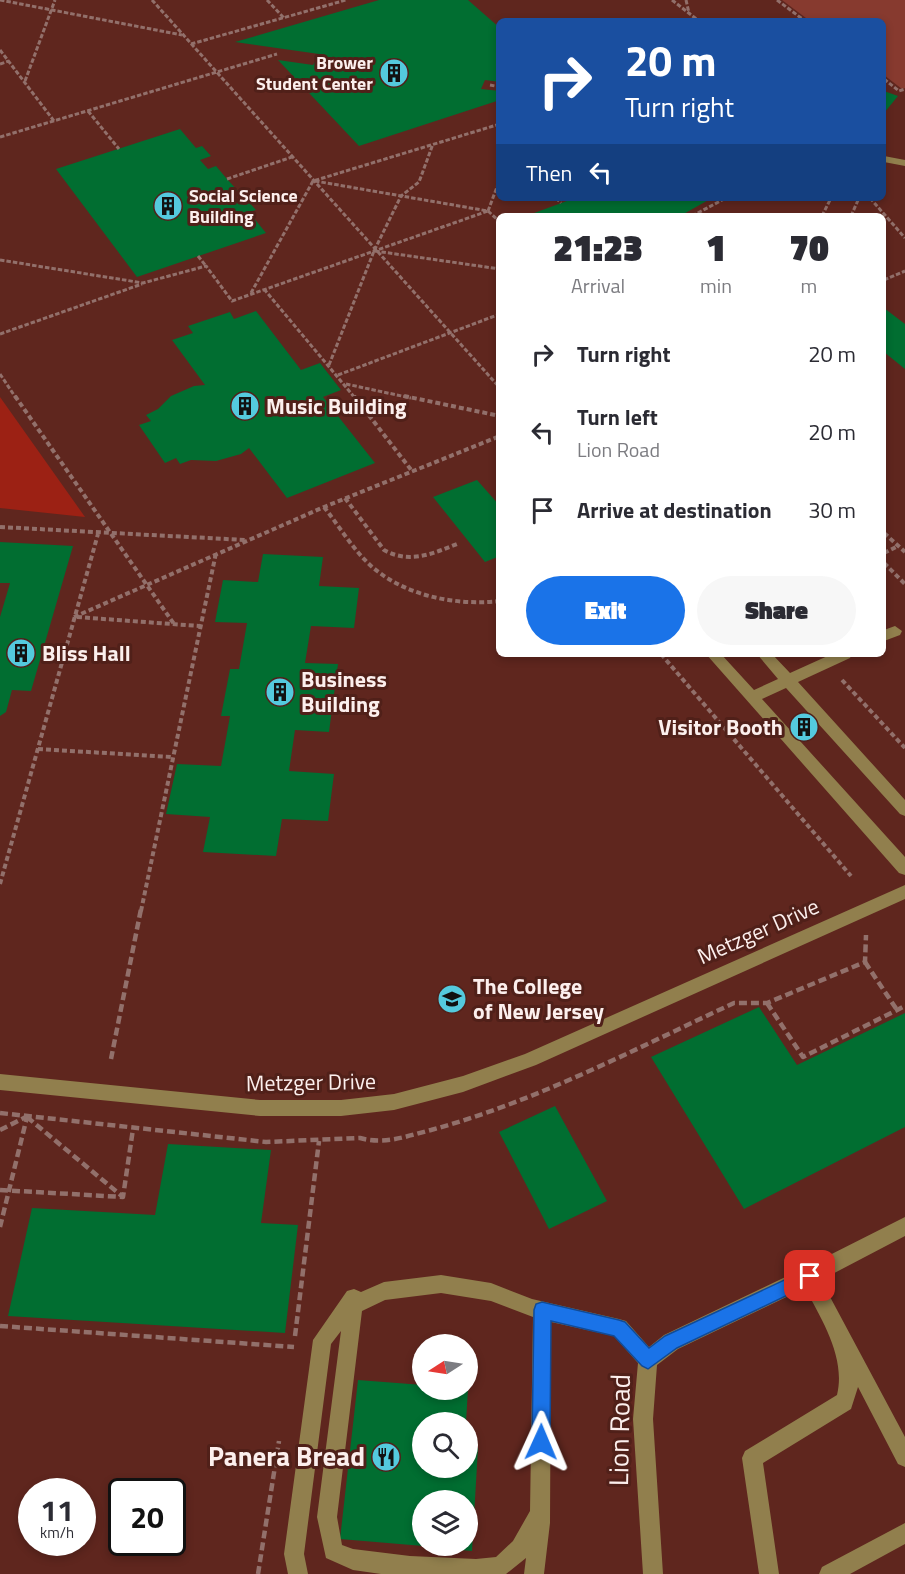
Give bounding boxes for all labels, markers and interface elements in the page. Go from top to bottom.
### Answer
text: 20 m [625,28,717,92]
icon: right [526,42,604,120]
place label: Brower Student Center [256,49,373,97]
building icon: Brower Student Center [378,57,410,89]
text: Turn right [625,86,734,127]
text: Then [526,156,572,190]
icon: left [584,156,617,189]
place label: Social Science Building [189,182,298,230]
building icon: Social Science Building [152,190,184,222]
text: 21:23 [553,220,643,275]
text: 1 [706,220,726,275]
text: 70 [789,220,829,275]
text: Arrival [571,270,625,301]
text: min [700,270,732,301]
text: m [801,270,817,301]
text: Turn right [577,337,671,371]
text: 20 m [808,337,856,371]
icon: right [526,338,559,371]
place label: Music Building [266,389,407,423]
building icon: Music Building [229,390,261,422]
text: Turn left [577,400,658,434]
text: 20 m [808,415,856,449]
icon: left [526,416,559,449]
text: Lion Road [577,434,660,465]
text: Arrive at destination [577,493,772,527]
text: 30 m [808,493,856,527]
icon: arrive [526,494,559,527]
button: Exit [526,576,685,645]
button: Share [697,576,856,645]
place label: Bliss Hall [42,636,131,670]
building icon: Bliss Hall [5,637,37,669]
place label: Business Building [301,662,387,721]
building icon: Business Building [264,676,296,708]
place label: Visitor Booth [658,710,783,744]
building icon: Visitor Booth [788,711,820,743]
street label: Metzger Drive [692,889,824,973]
place label: The College of New Jersey [473,969,604,1028]
school or university icon: The College of New Jersey [436,983,468,1015]
street label: Metzger Drive [246,1064,376,1100]
pin [784,1250,835,1301]
icon: arrive [793,1259,826,1292]
north arrow [412,1334,478,1400]
map controls [412,1334,478,1556]
street label: Lion Road [597,1374,640,1486]
position arrow [509,1410,573,1474]
button: search [412,1412,478,1478]
place label: Panera Bread [208,1435,365,1476]
restaurant icon: Panera Bread [370,1441,402,1473]
speed limit sign: 20 [108,1478,186,1556]
text: 11 [40,1487,74,1533]
button: layers [412,1490,478,1556]
text: km/h [40,1521,74,1544]

